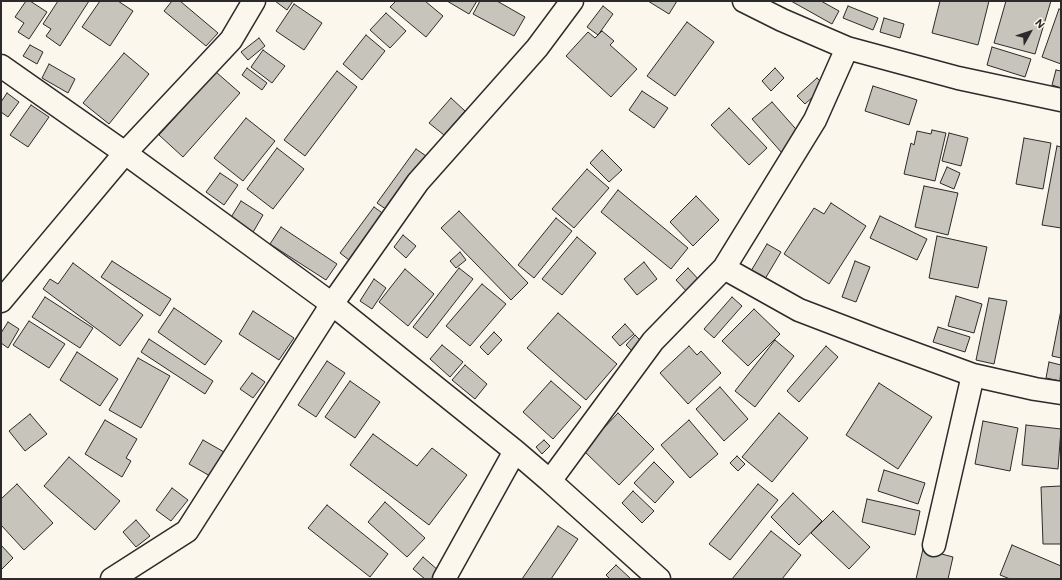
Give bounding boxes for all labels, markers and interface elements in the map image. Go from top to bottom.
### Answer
north arrow [1010,12,1050,52]
text: N [1032,17,1047,31]

